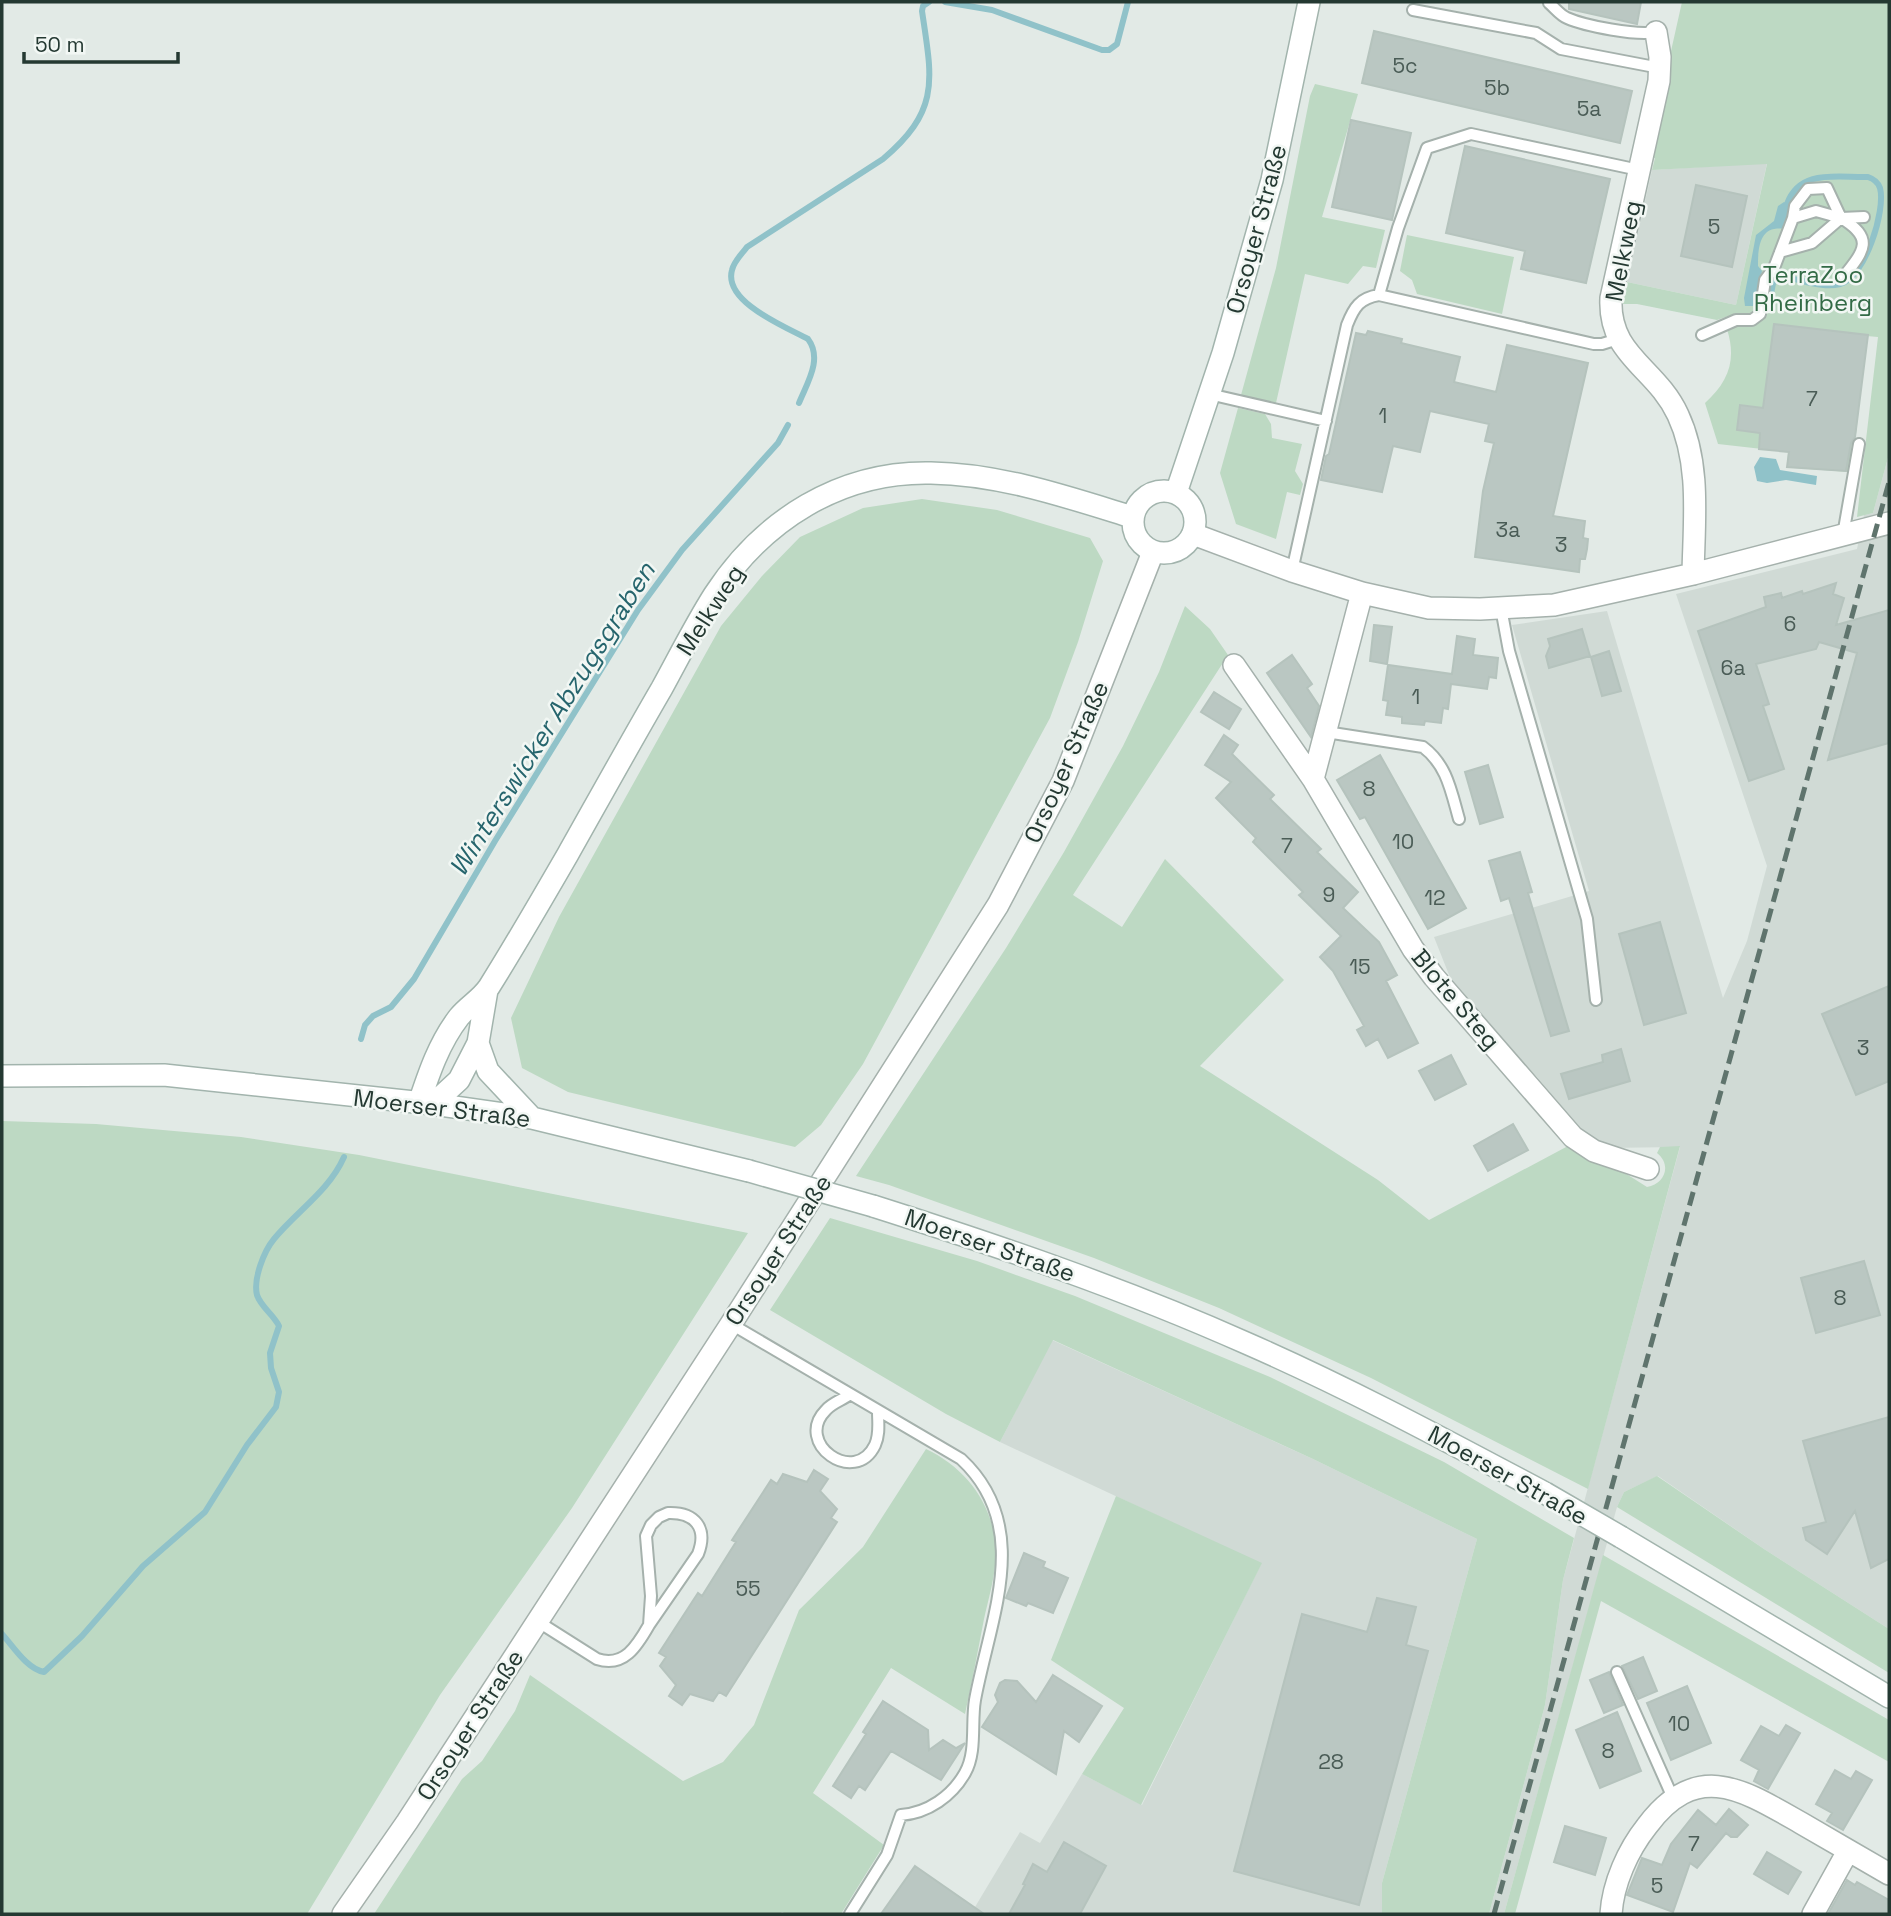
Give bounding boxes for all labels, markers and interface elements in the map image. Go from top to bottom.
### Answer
scale bar [24,21,178,65]
text: 50 m [35,31,85,58]
house number: 5c [1392,52,1418,79]
house number: 5b [1484,74,1510,101]
house number: 5a [1577,95,1601,122]
street label: Orsoyer Straße [1219,141,1293,317]
street label: Melkweg [1598,198,1648,304]
house number: 5 [1708,213,1720,240]
park label: TerraZoo Rheinberg [1754,259,1872,318]
house number: 7 [1806,385,1818,412]
house number: 1 [1379,402,1387,429]
house number: 3a [1496,516,1520,543]
house number: 3 [1555,531,1567,558]
water label: Winterswicker Abzugsgraben [441,555,663,882]
street label: Melkweg [669,559,751,661]
house number: 6 [1784,610,1796,637]
house number: 6a [1721,654,1745,681]
street label: Orsoyer Straße [1016,676,1116,848]
house number: 1 [1412,683,1420,710]
house number: 8 [1362,775,1376,802]
house number: 10 [1392,828,1414,855]
house number: 7 [1281,832,1293,859]
house number: 9 [1323,881,1335,908]
house number: 12 [1424,884,1446,911]
street label: Blote Steg [1405,942,1507,1056]
house number: 15 [1349,953,1371,980]
house number: 3 [1857,1034,1869,1061]
street label: Moerser Straße [352,1082,532,1134]
street label: Orsoyer Straße [718,1169,838,1331]
street label: Moerser Straße [901,1201,1079,1289]
house number: 8 [1833,1284,1847,1311]
street label: Moerser Straße [1423,1418,1593,1532]
house number: 55 [735,1575,761,1602]
street label: Orsoyer Straße [410,1644,530,1806]
house number: 10 [1668,1710,1690,1737]
house number: 8 [1601,1737,1615,1764]
house number: 28 [1318,1748,1344,1775]
house number: 7 [1688,1830,1700,1857]
house number: 5 [1651,1872,1663,1899]

